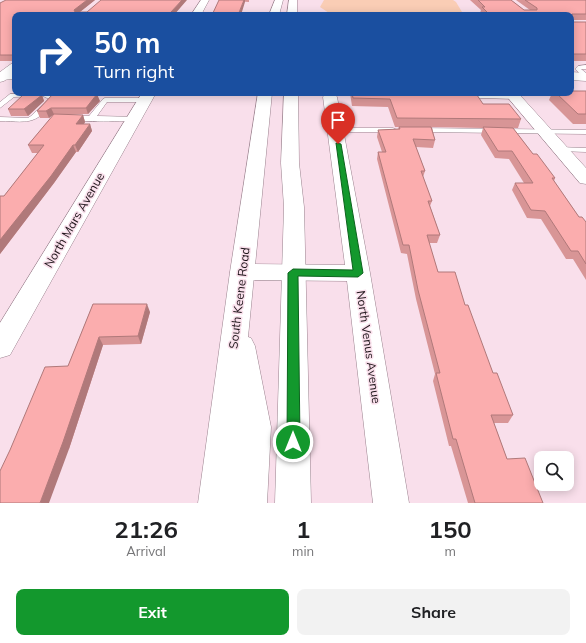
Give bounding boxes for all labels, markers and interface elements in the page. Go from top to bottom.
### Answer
text: 50 m [94,25,160,60]
icon: right [28,28,80,80]
text: Turn right [94,60,174,83]
pin [321,103,355,144]
icon: arrive [327,109,349,131]
street label: North Mars Avenue [41,170,107,270]
street label: South Keene Road [225,246,253,350]
street label: North Venus Avenue [354,290,384,404]
position arrow [272,421,314,463]
map controls [534,451,574,491]
button: search [534,451,574,491]
text: 21:26 [114,514,178,544]
text: 1 [296,514,310,544]
text: 150 [429,514,472,544]
text: Arrival [126,543,166,559]
text: min [292,543,314,559]
text: m [444,543,456,559]
button: Exit [16,589,289,635]
button: Share [297,589,570,635]

